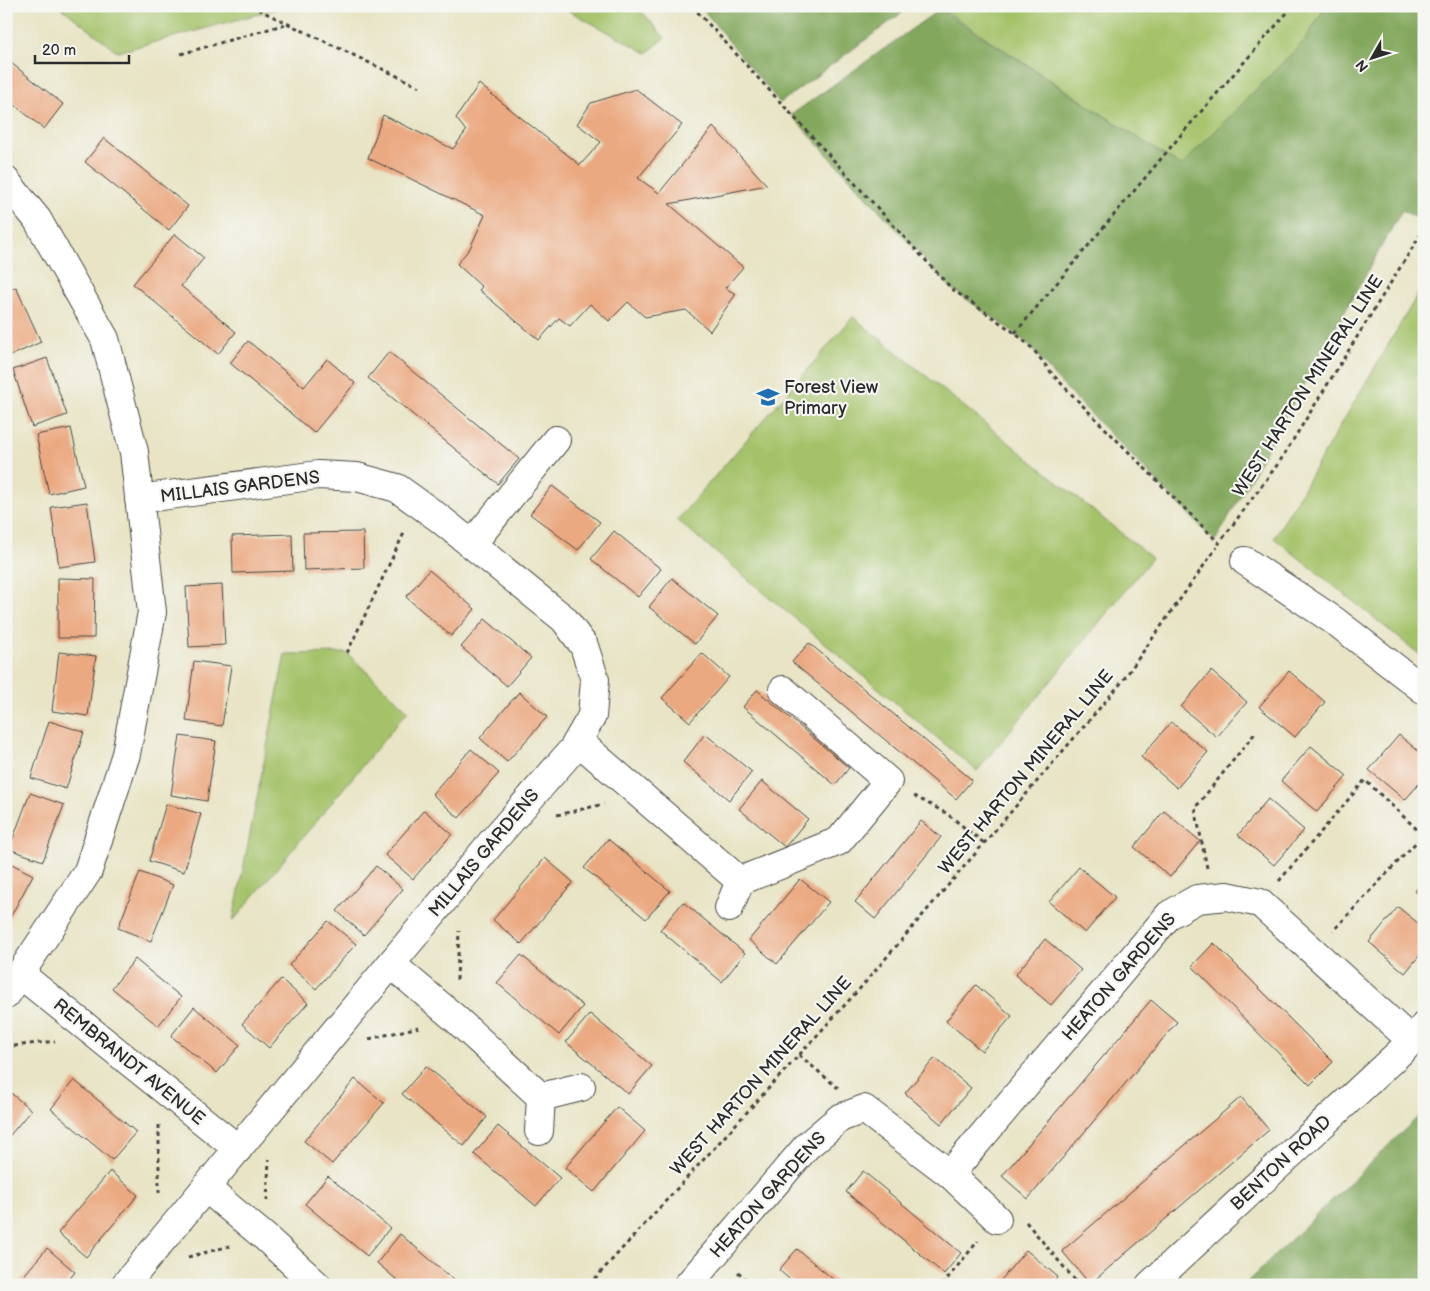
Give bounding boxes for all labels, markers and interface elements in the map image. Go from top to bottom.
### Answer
scale bar [35,32,129,64]
north arrow [1348,32,1398,82]
text: 20 m [42,41,76,60]
text: N [1352,56,1372,75]
street label: WEST HARTON MINERAL LINE [1228,271,1388,501]
place label: Forest View Primary [784,377,878,419]
school or university icon: Forest View Primary [755,384,781,410]
street label: MILLAIS GARDENS [159,467,321,507]
street label: WEST HARTON MINERAL LINE [934,666,1118,878]
street label: MILLAIS GARDENS [424,785,544,921]
street label: HEATON GARDENS [1058,909,1180,1045]
street label: WEST HARTON MINERAL LINE [666,972,856,1180]
street label: REMBRANDT AVENUE [49,994,209,1130]
street label: BENTON ROAD [1226,1111,1336,1215]
street label: HEATON GARDENS [706,1128,830,1262]

